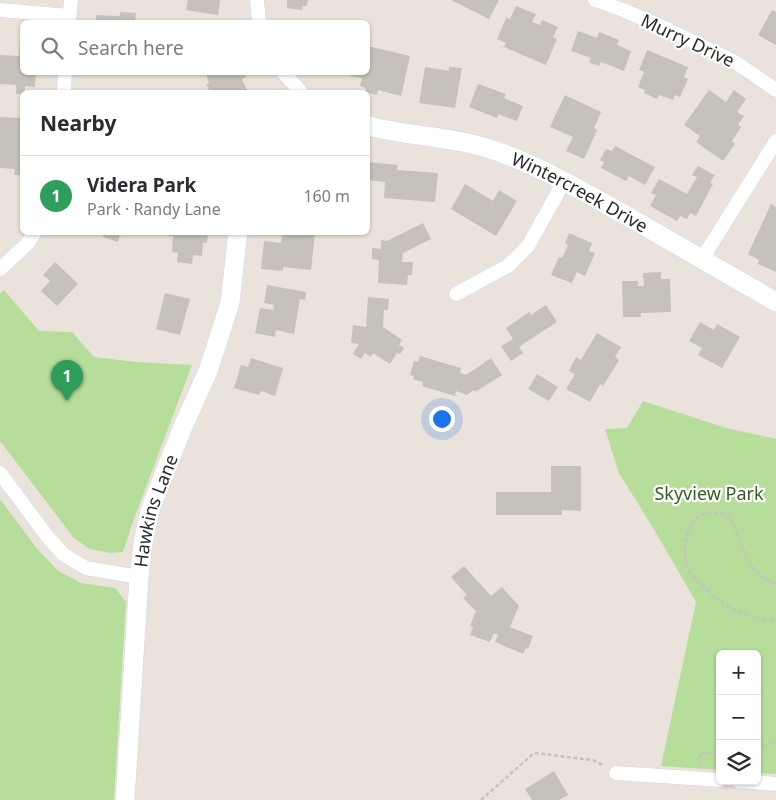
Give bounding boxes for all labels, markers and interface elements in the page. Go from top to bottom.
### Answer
street label: Murry Drive [637,8,739,72]
search box [20,20,370,75]
icon: search [38,34,66,62]
text: Search here [78,35,184,61]
text: Nearby [40,109,116,137]
street label: Wintercreek Drive [508,146,652,238]
text: Videra Park [87,172,196,198]
text: 1 [51,185,61,207]
text: 160 m [303,185,350,207]
text: Park · Randy Lane [87,198,221,220]
pin: 1 [51,360,83,401]
your location [429,406,455,432]
street label: Hawkins Lane [128,451,183,568]
park label: Skyview Park [654,481,764,505]
map controls [716,650,761,785]
button: + [716,650,761,695]
button: − [716,695,761,740]
button: layers [716,740,761,785]

